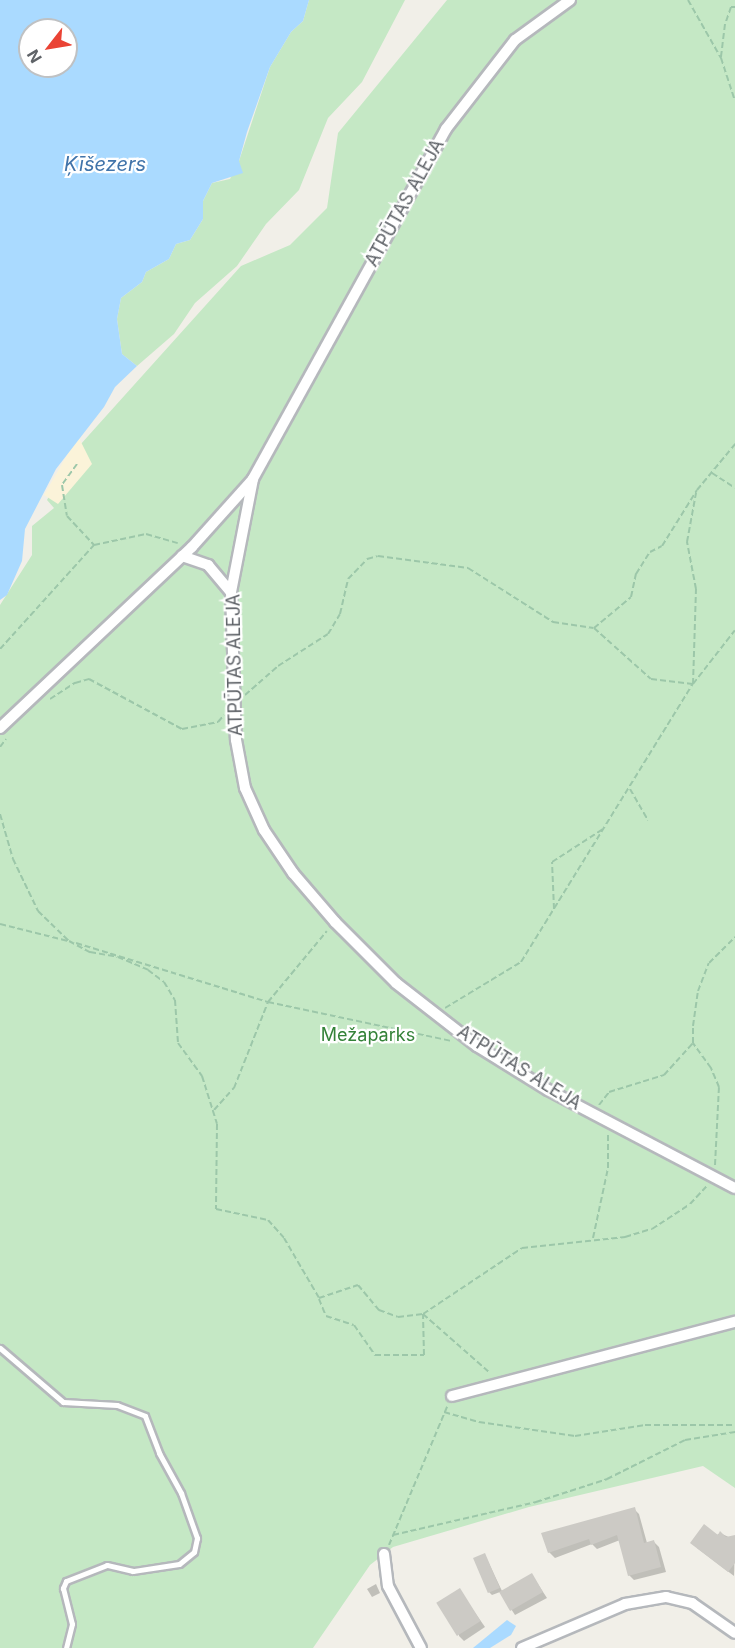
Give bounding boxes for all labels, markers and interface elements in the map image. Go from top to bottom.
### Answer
north arrow [18,18,78,78]
text: N [23,46,46,67]
street label: ATPŪTAS ALEJA [361,136,449,270]
water label: Ķīšezers [64,152,146,176]
street label: ATPŪTAS ALEJA [223,594,247,736]
street label: ATPŪTAS ALEJA [453,1021,585,1115]
park label: Mežaparks [321,1024,415,1046]

